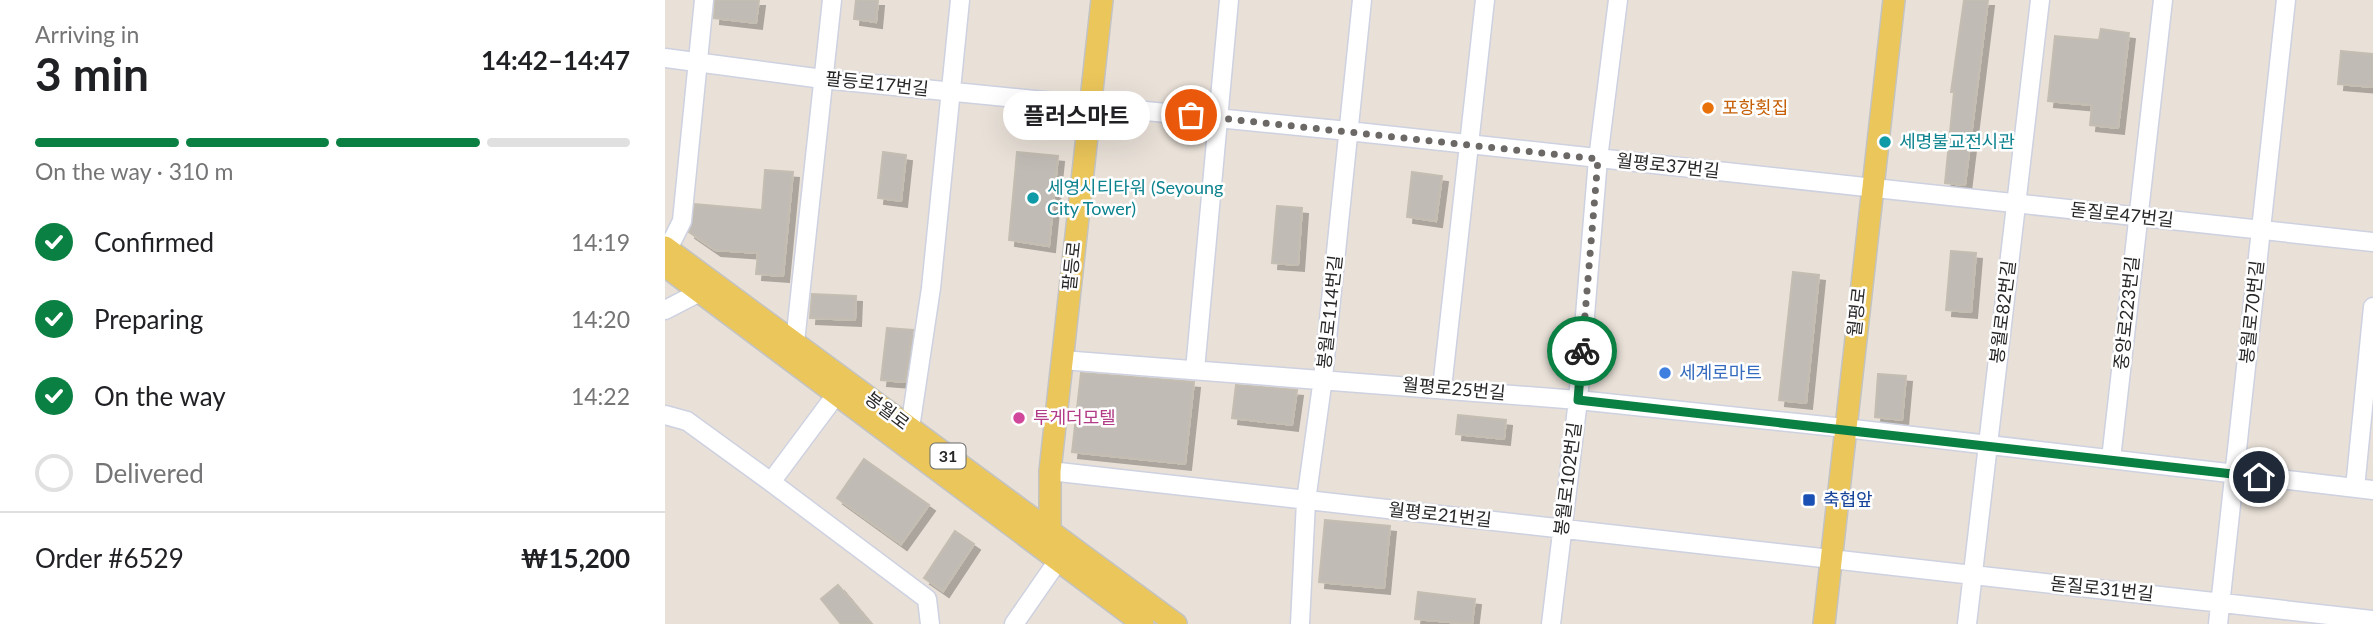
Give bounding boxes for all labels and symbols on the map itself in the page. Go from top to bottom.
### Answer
street label: 팔등로17번길 [824,67,930,99]
pin [1161,85,1221,145]
callout: 플러스마트 [1002,90,1149,140]
place label: 포항횟집 [1722,96,1788,118]
marker: 포항횟집 [1700,100,1716,116]
place label: 세명불교전시관 [1899,130,2015,152]
marker: 세명불교전시관 [1877,134,1893,150]
street label: 월평로37번길 [1615,149,1721,181]
place label: 세영시티타워 (Seyoung City Tower) [1047,176,1223,219]
marker: 세영시티타워 (Seyoung City Tower) [1025,190,1041,206]
street label: 돋질로47번길 [2069,198,2175,230]
street label: 팔등로 [1057,240,1085,292]
street label: 봉월로114번길 [1312,254,1346,370]
street label: 중앙로223번길 [2109,255,2143,371]
street label: 봉월로82번길 [1985,259,2019,365]
street label: 봉월로70번길 [2235,259,2267,365]
street label: 월평로 [1842,286,1870,338]
courier [1547,316,1617,386]
place label: 세계로마트 [1679,361,1762,383]
marker: 세계로마트 [1657,365,1673,381]
street label: 월평로25번길 [1401,373,1507,403]
street label: 봉월로 [861,386,914,434]
place label: 투게더모텔 [1033,406,1116,428]
marker: 투게더모텔 [1011,410,1027,426]
street label: 봉월로102번길 [1549,421,1585,537]
road number: 31 [931,444,965,468]
pin [2229,447,2289,507]
place label: 축협앞 [1823,488,1873,510]
marker: 축협앞 [1801,492,1817,508]
street label: 월평로21번길 [1387,498,1493,530]
street label: 돋질로31번길 [2049,572,2155,604]

